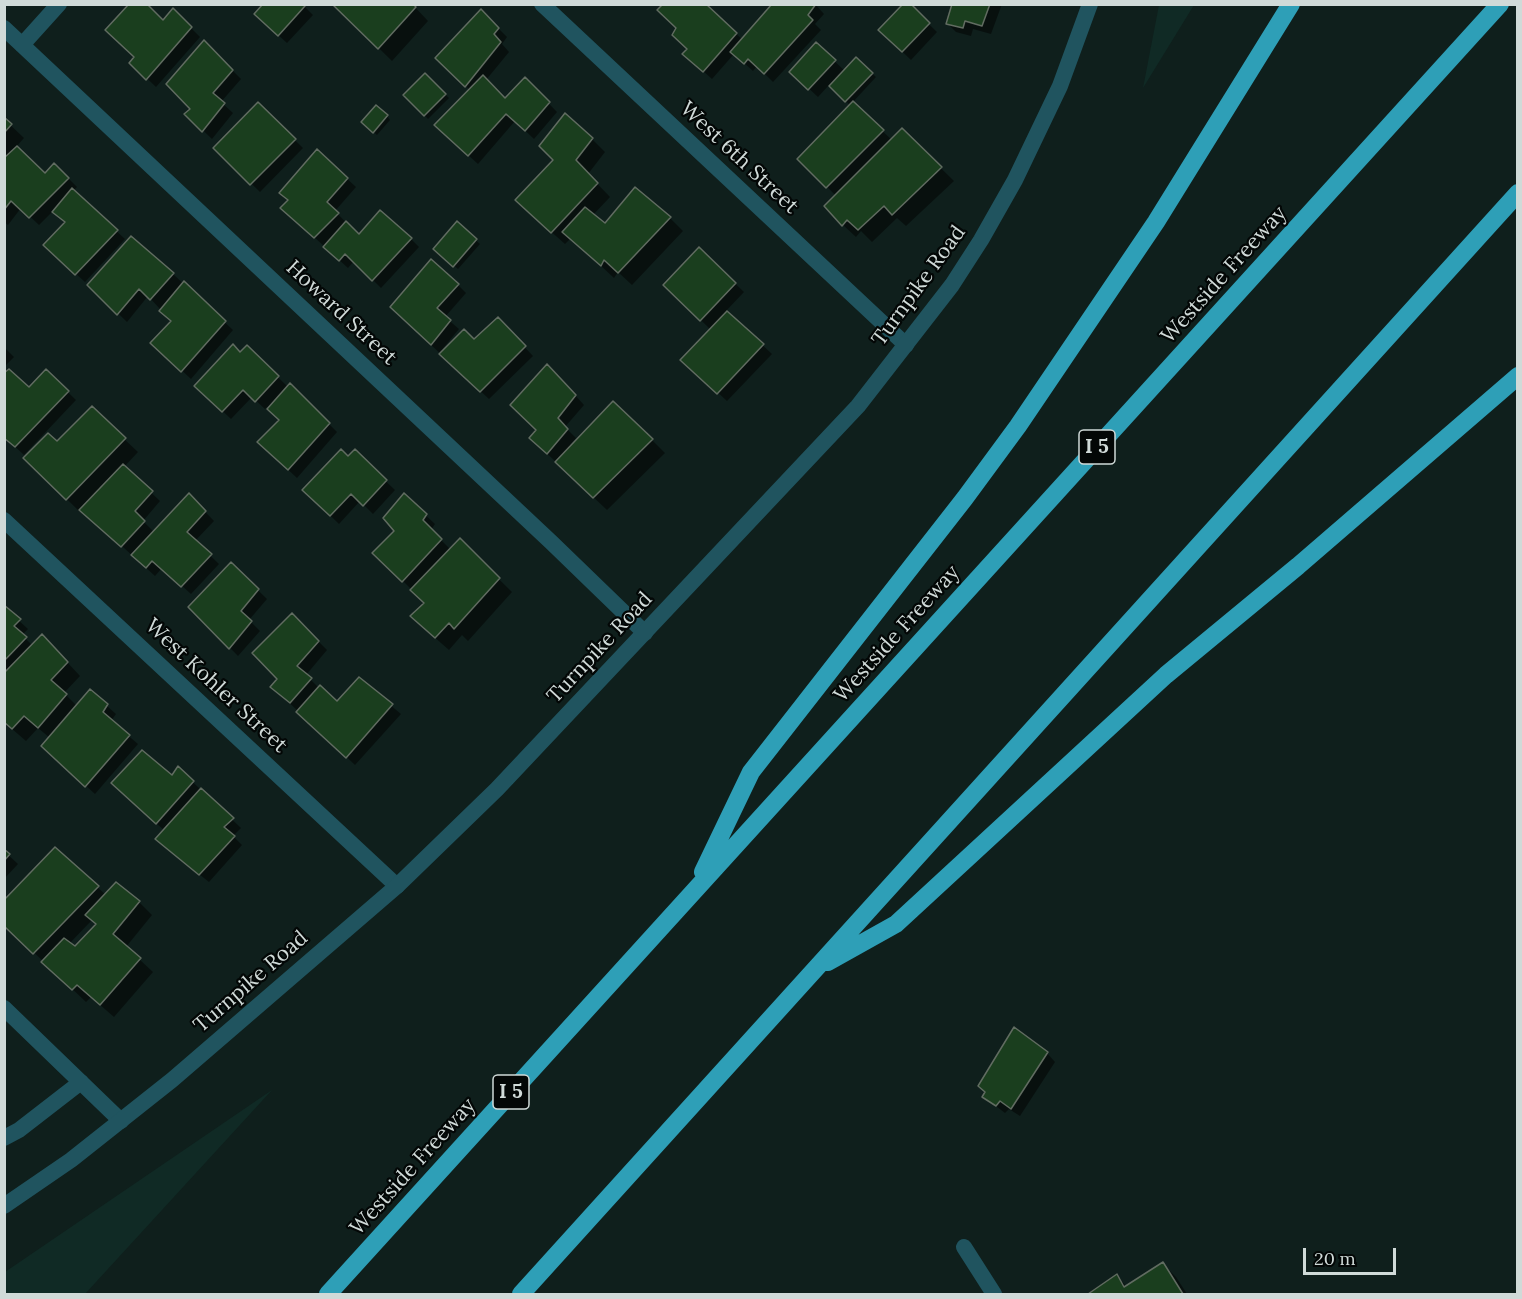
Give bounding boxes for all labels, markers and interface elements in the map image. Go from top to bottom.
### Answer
street label: West 6th Street [675,97,803,219]
street label: Westside Freeway [1156,201,1292,349]
street label: Turnpike Road [867,221,971,351]
street label: Howard Street [280,255,402,371]
road number: I 5 [1079,430,1115,464]
street label: Westside Freeway [829,560,965,708]
street label: Turnpike Road [542,587,658,709]
street label: West Kohler Street [140,614,292,758]
street label: Turnpike Road [189,926,313,1038]
road number: I 5 [493,1075,529,1109]
street label: Westside Freeway [345,1093,481,1241]
scale bar [1306,1236,1399,1274]
text: 20 m [1314,1247,1356,1270]

